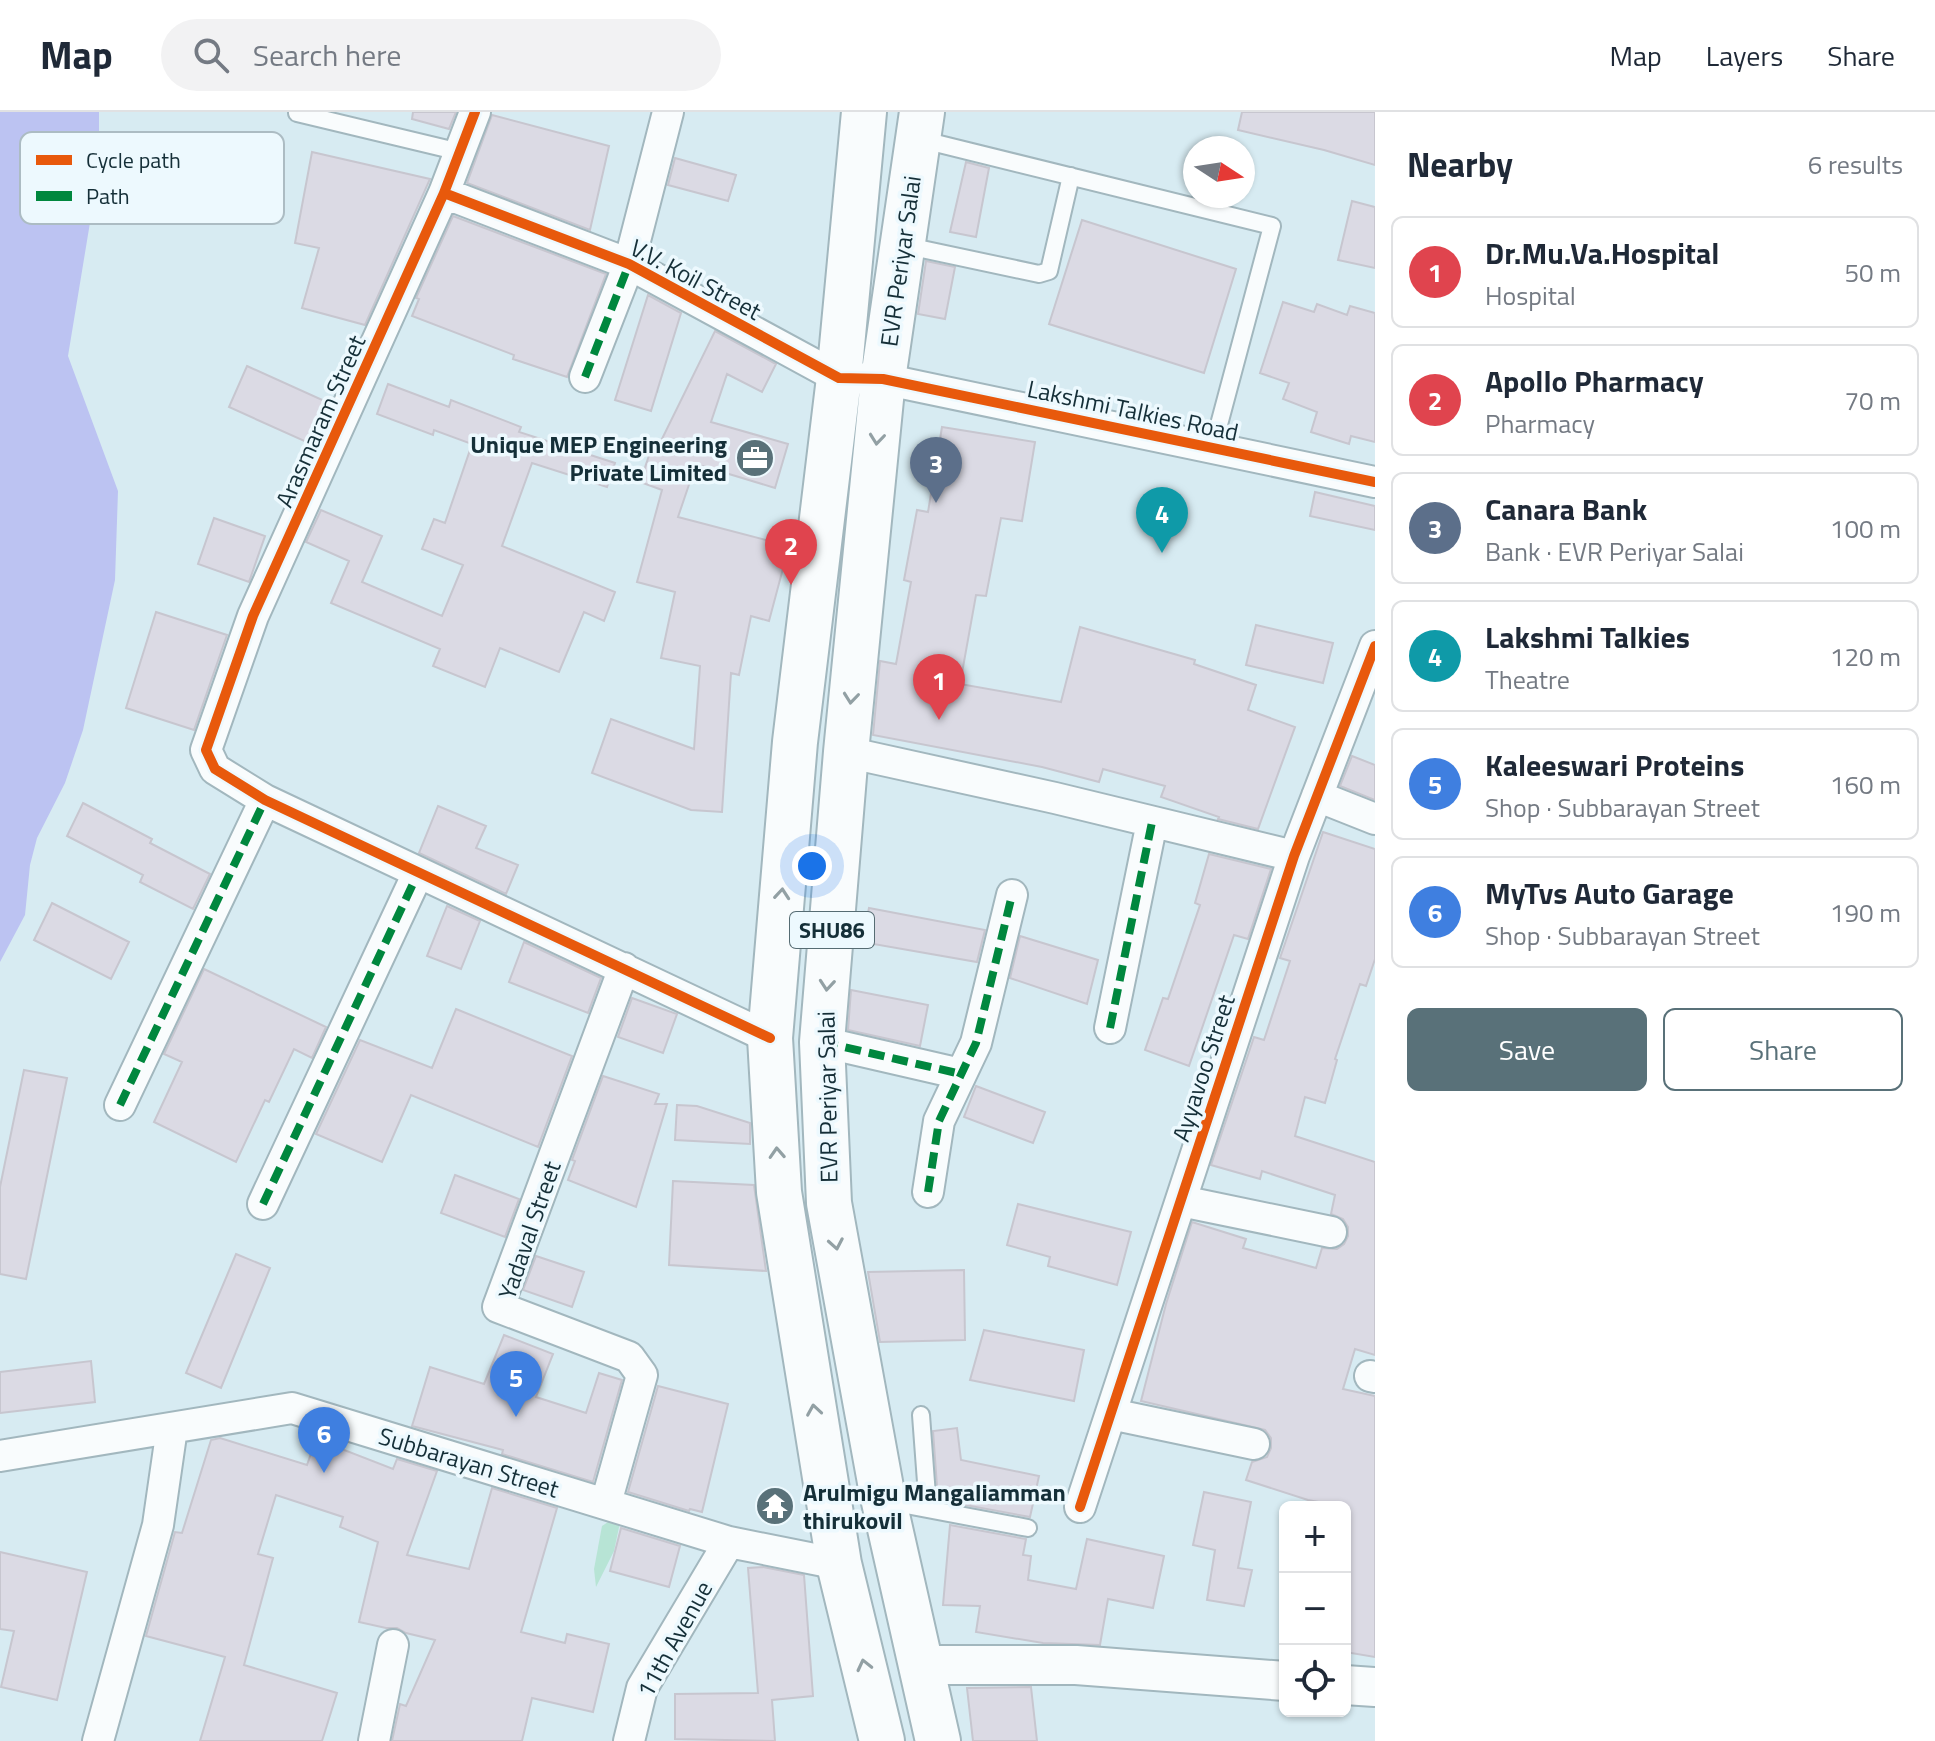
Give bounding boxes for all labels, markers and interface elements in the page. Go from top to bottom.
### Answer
search box [161,19,721,91]
text: Map [40,26,113,84]
text: Search here [253,32,402,78]
icon: search [189,33,233,77]
text: Map [1609,34,1662,77]
text: Layers [1706,34,1783,77]
text: Share [1827,34,1895,77]
legend [20,132,284,224]
north arrow [1183,136,1255,208]
text: Nearby [1407,138,1513,190]
text: Cycle path [86,143,181,177]
text: 6 results [1808,145,1903,184]
street label: EVR Periyar Salai [870,173,930,349]
text: Path [86,179,130,213]
street label: V.V. Koil Street [624,229,768,329]
text: Dr.Mu.Va.Hospital [1485,230,1719,276]
text: 1 [1428,253,1442,292]
text: 50 m [1844,253,1901,292]
text: Hospital [1485,276,1576,315]
street label: Arasmaram Street [266,328,374,513]
text: Apollo Pharmacy [1485,358,1704,404]
street label: Lakshmi Talkies Road [1024,370,1242,450]
text: 2 [1428,381,1442,420]
text: 70 m [1844,381,1901,420]
text: Pharmacy [1485,404,1595,443]
place label: Unique MEP Engineering Private Limited [470,426,727,490]
one-way arrow [868,433,885,446]
office icon: Unique MEP Engineering Private Limited [734,437,776,479]
pin: 3 [910,437,962,503]
text: Canara Bank [1485,486,1647,532]
pin: 4 [1136,487,1188,553]
text: 3 [1428,509,1442,548]
text: 100 m [1830,509,1901,548]
pin: 2 [765,519,817,585]
text: Bank · EVR Periyar Salai [1485,532,1744,571]
text: Lakshmi Talkies [1485,614,1690,660]
text: 4 [1428,637,1442,676]
text: 120 m [1830,637,1901,676]
pin: 1 [913,654,965,720]
text: Theatre [1485,660,1570,699]
one-way arrow [843,692,860,705]
text: Kaleeswari Proteins [1485,742,1744,788]
text: 5 [1428,765,1442,804]
text: 160 m [1830,765,1901,804]
text: Shop · Subbarayan Street [1485,788,1760,827]
your location [792,846,832,886]
text: MyTvs Auto Garage [1485,870,1734,916]
one-way arrow [773,887,790,900]
text: 6 [1428,893,1442,932]
text: 190 m [1830,893,1901,932]
road number: SHU86 [790,912,874,948]
text: Shop · Subbarayan Street [1485,916,1760,955]
one-way arrow [819,979,836,992]
street label: Ayyavoo Street [1162,989,1244,1146]
button: Save [1407,1008,1647,1091]
button: Share [1663,1008,1903,1091]
street label: EVR Periyar Salai [808,1011,846,1183]
one-way arrow [768,1146,785,1159]
street label: Yadaval Street [489,1156,570,1304]
one-way arrow [827,1237,844,1250]
pin: 5 [490,1351,542,1417]
one-way arrow [807,1403,824,1417]
pin: 6 [298,1407,350,1473]
street label: Subbarayan Street [374,1417,564,1507]
place label: Arulmigu Mangaliamman thirukovil [803,1474,1066,1538]
temple icon: Arulmigu Mangaliamman thirukovil [754,1485,796,1527]
map controls [1279,1501,1351,1717]
button: + [1279,1501,1351,1573]
button: − [1279,1573,1351,1645]
street label: 11th Avenue [627,1574,721,1704]
button: locate [1279,1645,1351,1717]
one-way arrow [856,1659,873,1673]

